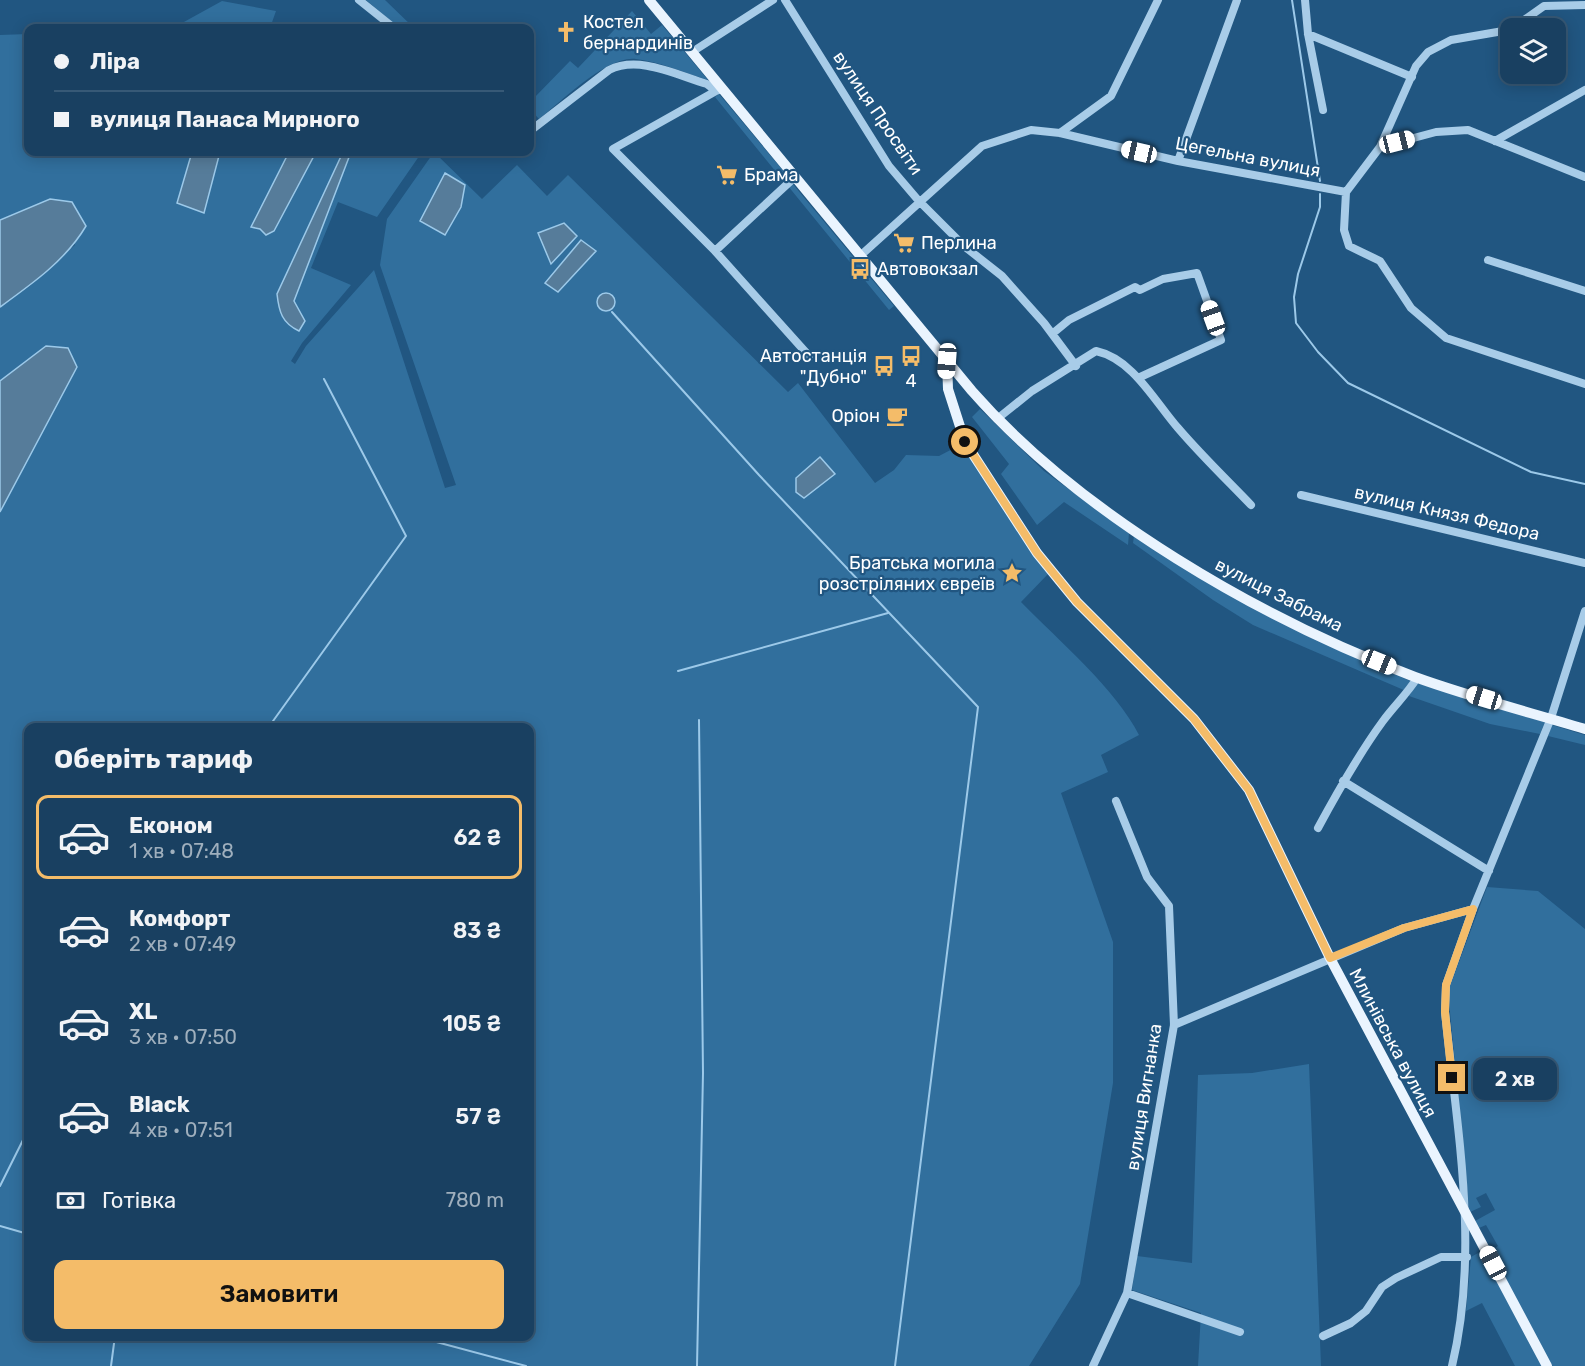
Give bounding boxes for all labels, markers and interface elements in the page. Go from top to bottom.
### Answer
place label: Костел бернардинів [583,11,693,54]
map controls [1500,18,1566,84]
button: layers [1500,18,1566,84]
church icon: Костел бернардинів [554,20,578,44]
street label: вулиця Просвіти [828,47,928,179]
text: Ліра [90,48,140,75]
text: вулиця Панаса Мирного [90,106,360,133]
car [1377,129,1417,155]
street label: Цегельна вулиця [1174,132,1322,182]
car [1119,139,1159,165]
supermarket icon: Брама [715,163,739,187]
place label: Брама [744,164,798,186]
supermarket icon: Перлина [892,231,916,255]
place label: Перлина [921,232,997,254]
bus stop icon: Автовокзал [848,257,872,281]
place label: Автовокзал [877,258,978,280]
car [1198,298,1228,338]
car [937,342,957,380]
bus stop icon: 4 [899,344,923,368]
place label: Автостанція "Дубно" [760,345,867,388]
bus stop icon: Автостанція "Дубно" [872,354,896,378]
place label: 4 [905,370,917,392]
cafe icon: Оріон [885,404,909,428]
place label: Оріон [831,405,880,427]
route start [951,428,978,455]
street label: вулиця Князя Федора [1352,481,1542,545]
place label: Братська могила розстріляних євреїв [819,552,995,595]
street label: вулиця Забрама [1211,553,1347,637]
place icon: Братська могила розстріляних євреїв [1000,561,1024,585]
car [1359,647,1399,677]
car [1464,684,1504,712]
text: Оберіть тариф [54,743,253,775]
icon: car [57,810,111,864]
text: Економ [129,812,213,839]
text: 62 ₴ [454,824,501,851]
text: 1 хв · 07:48 [129,839,234,863]
icon: car [57,903,111,957]
text: Комфорт [129,905,230,932]
text: 83 ₴ [453,917,501,944]
text: 2 хв · 07:49 [129,932,236,956]
street label: Млинівська вулиця [1344,965,1442,1121]
icon: car [57,996,111,1050]
text: XL [129,998,157,1025]
text: 105 ₴ [442,1010,501,1037]
street label: вулиця Вигнанка [1122,1022,1166,1172]
text: 3 хв · 07:50 [129,1025,237,1049]
callout: 2 хв [1473,1057,1557,1099]
route end [1438,1064,1465,1091]
text: 2 хв [1495,1067,1535,1091]
icon: car [57,1089,111,1143]
text: Black [129,1091,190,1118]
text: 57 ₴ [455,1103,501,1130]
text: 4 хв · 07:51 [129,1118,233,1142]
icon: cash [54,1184,87,1217]
text: Готівка [102,1187,176,1214]
text: 780 m [446,1188,504,1212]
car [1477,1243,1509,1283]
button: Замовити [54,1260,504,1329]

